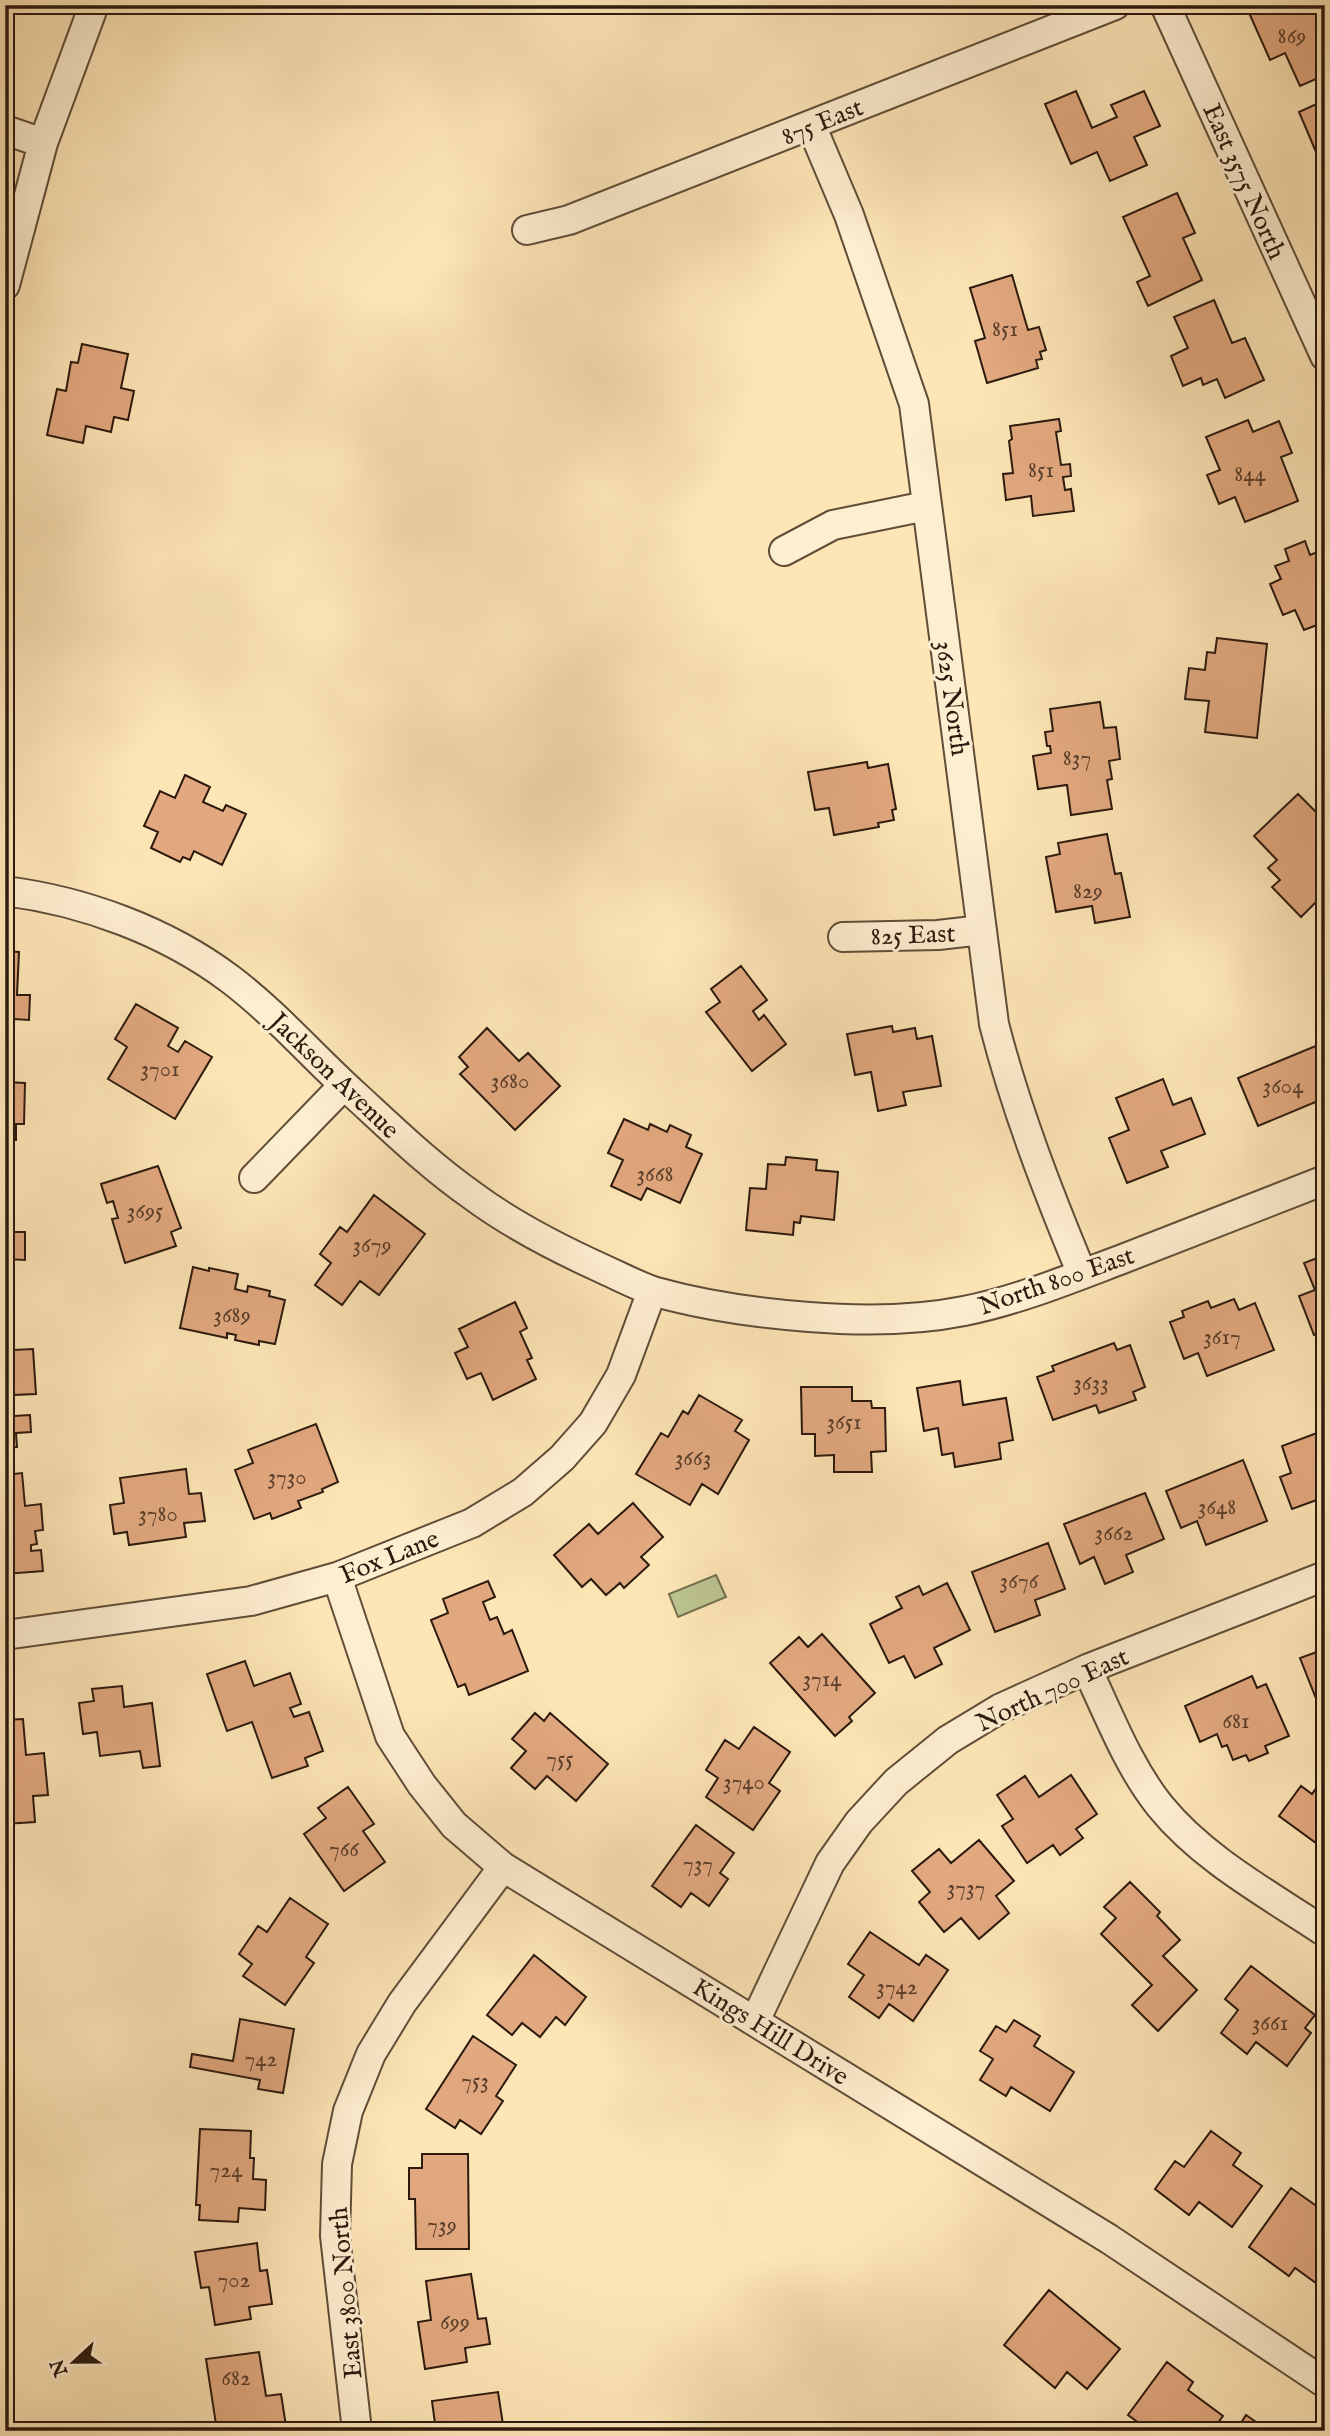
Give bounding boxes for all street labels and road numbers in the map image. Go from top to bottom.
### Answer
street label: 875 East [777,91,868,154]
street label: East 3575 North [1195,98,1293,265]
street label: 3625 North [927,639,976,758]
street label: 825 East [870,918,956,953]
street label: Jackson Avenue [260,1004,406,1146]
street label: North 800 East [974,1239,1139,1323]
street label: Fox Lane [335,1523,444,1592]
street label: North 700 East [971,1641,1134,1740]
street label: Kings Hill Drive [686,1971,855,2094]
street label: East 3800 North [323,2206,370,2380]

